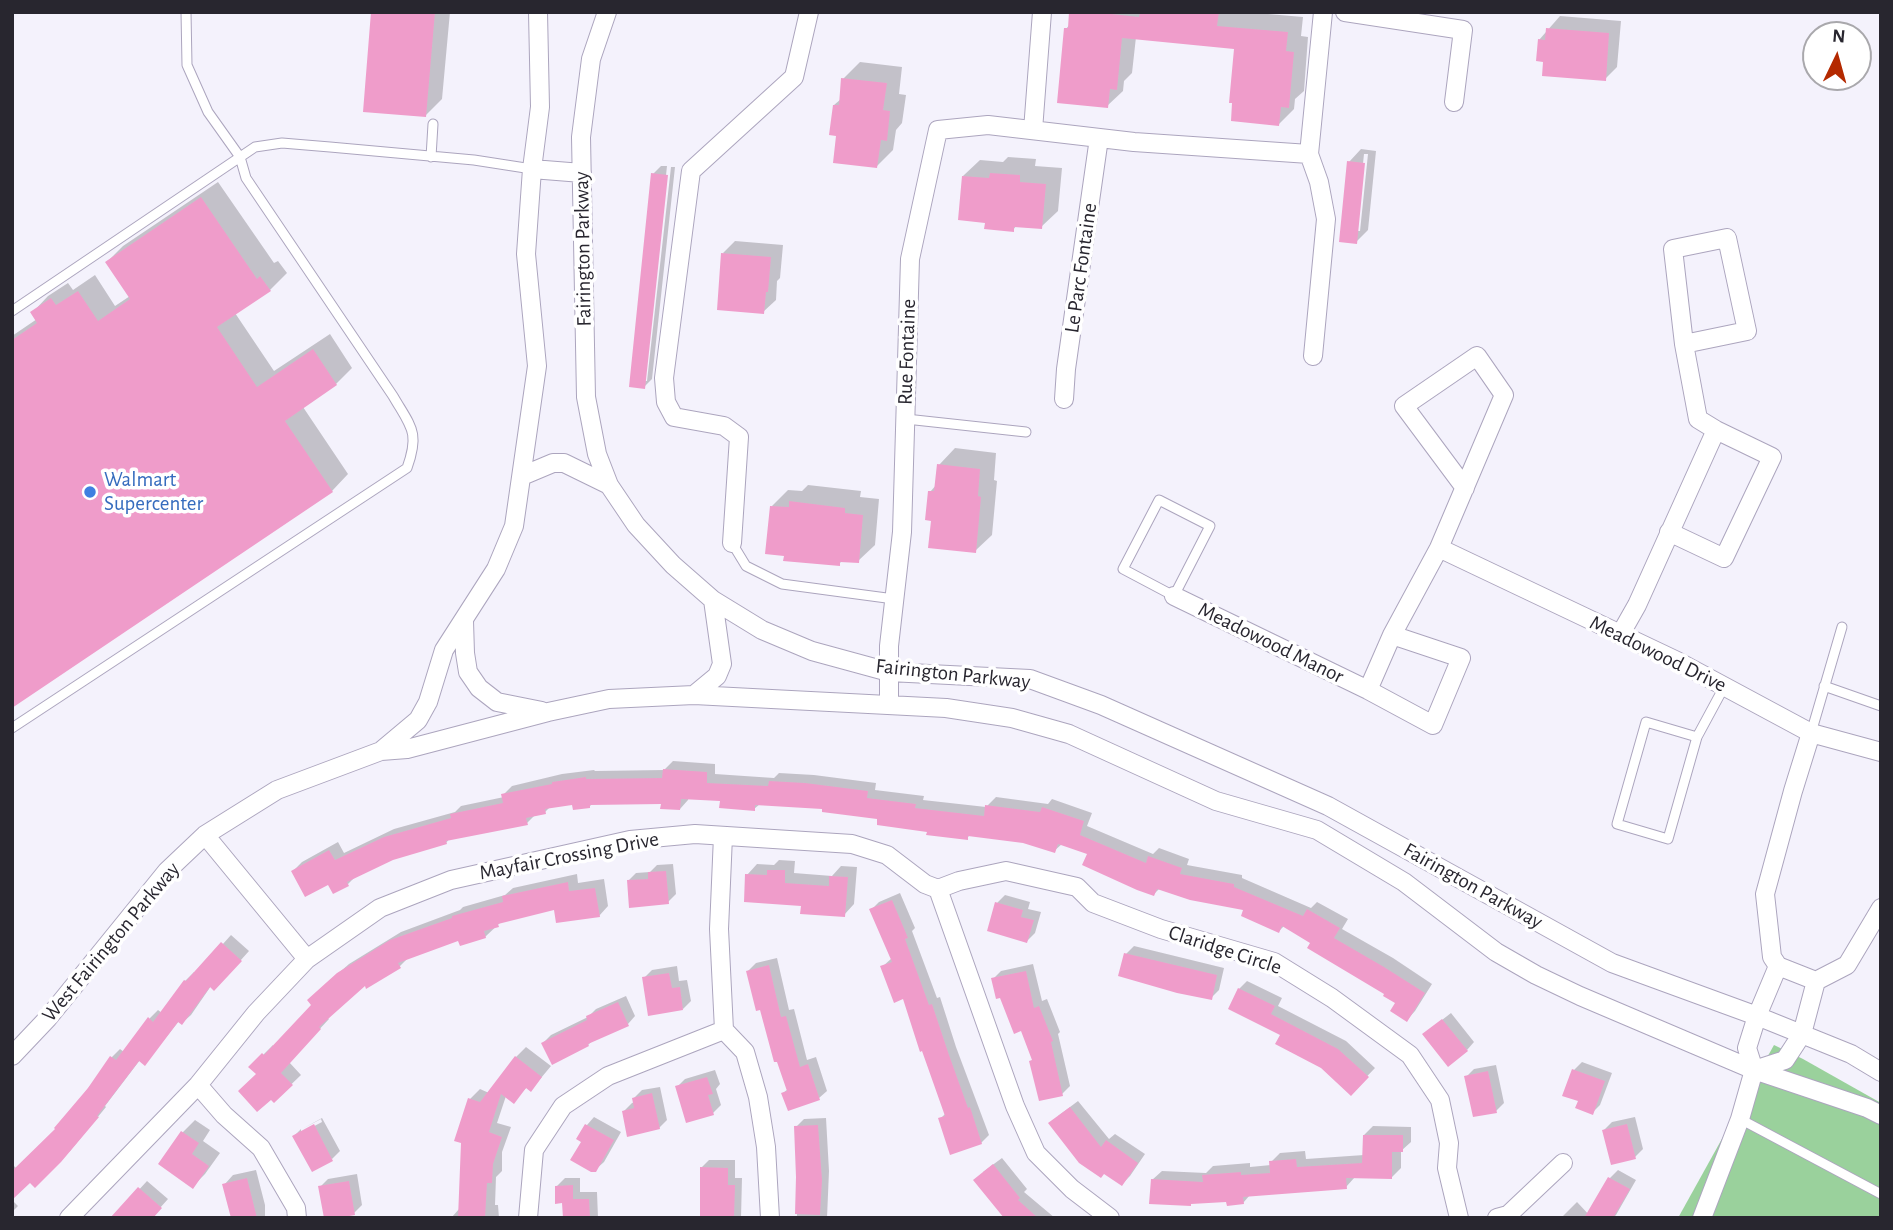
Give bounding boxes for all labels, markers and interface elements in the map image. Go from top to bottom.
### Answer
north arrow [1802,21,1872,91]
text: N [1831,27,1846,47]
street label: Fairington Parkway [569,171,597,327]
street label: Le Parc Fontaine [1059,201,1103,335]
street label: Rue Fontaine [893,298,921,406]
place label: Walmart Supercenter [104,467,203,517]
marker: Walmart Supercenter [82,484,98,500]
street label: Meadowood Manor [1194,597,1348,689]
street label: Meadowood Drive [1586,610,1730,698]
street label: Fairington Parkway [874,653,1032,695]
street label: Mayfair Crossing Drive [477,826,661,886]
street label: Fairington Parkway [1399,837,1547,935]
street label: West Fairington Parkway [37,857,185,1027]
street label: Claridge Circle [1165,920,1285,980]

